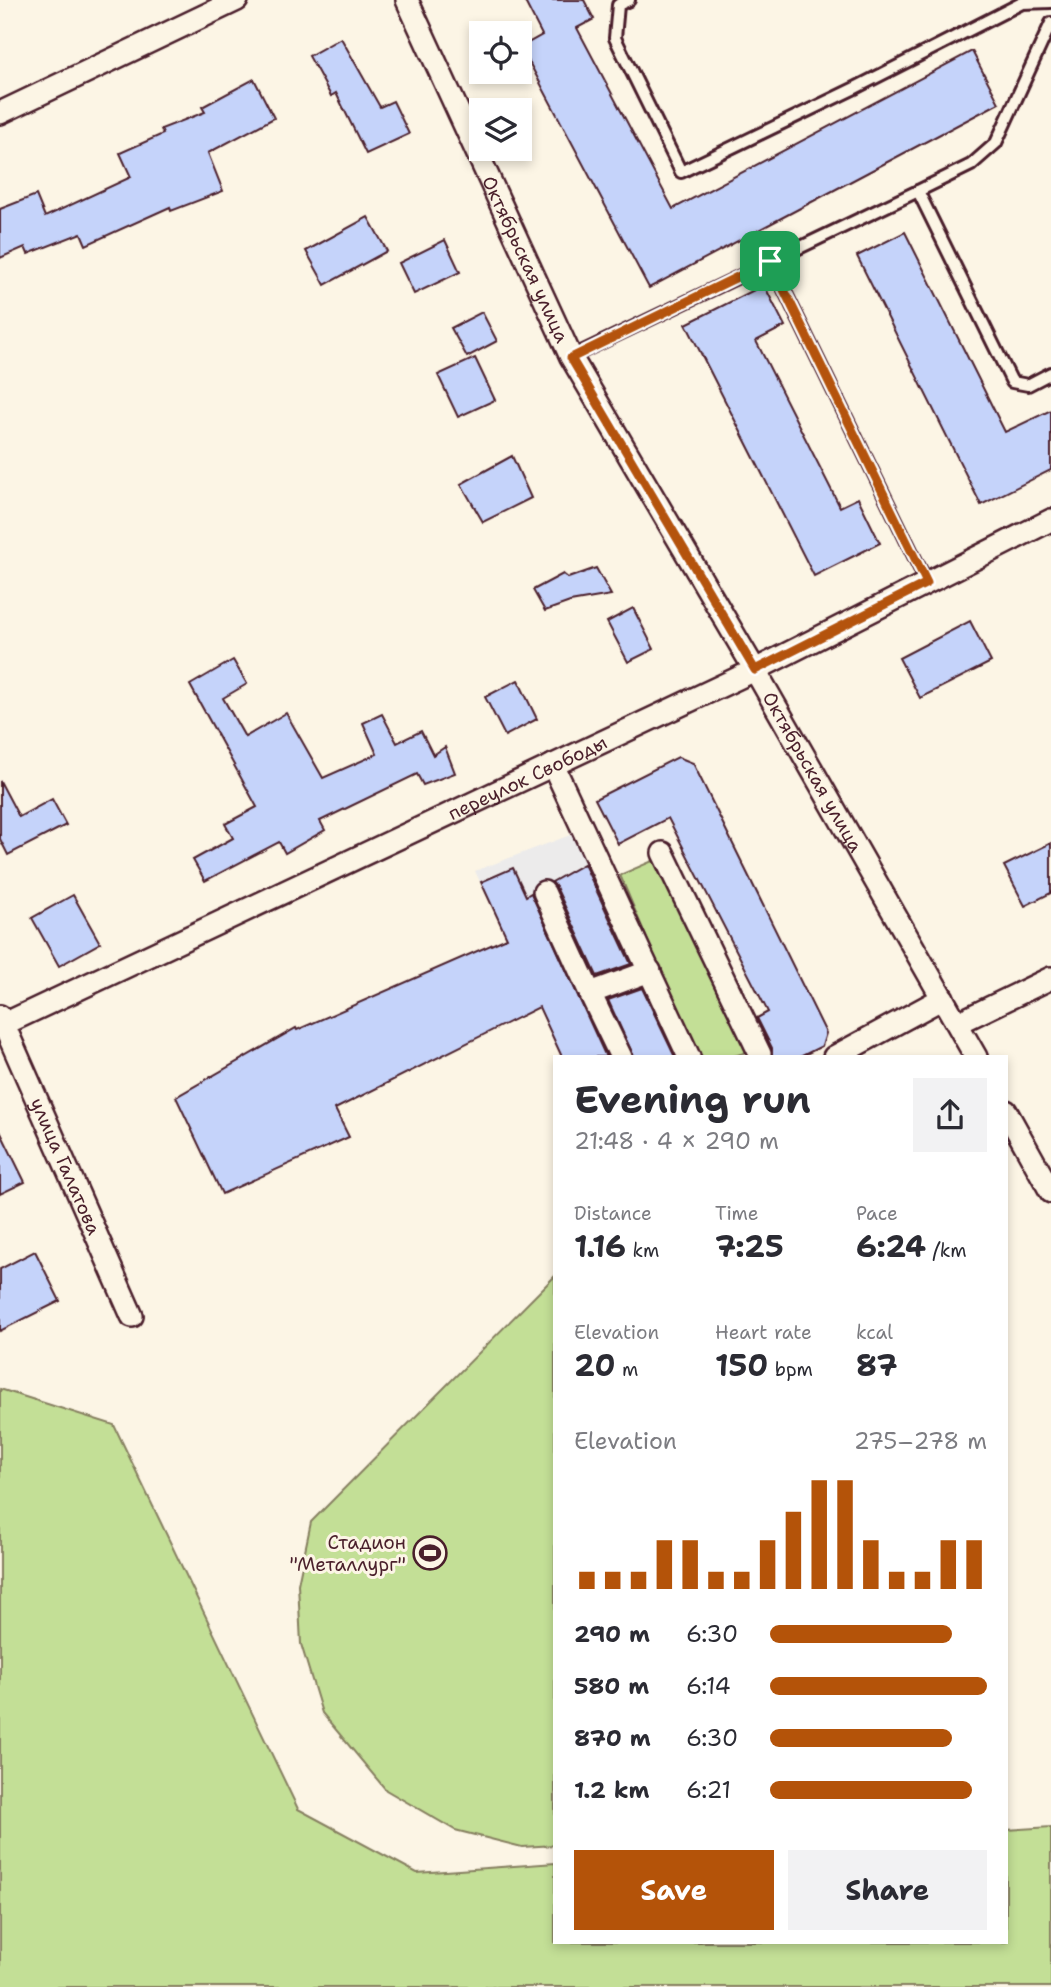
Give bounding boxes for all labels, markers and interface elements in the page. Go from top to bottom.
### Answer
map controls [469,21,532,161]
button: locate [469,21,532,84]
button: layers [469,98,532,161]
street label: Октябрьская улица [477,172,575,347]
pin [740,231,800,291]
icon: arrive [751,242,789,280]
street label: Октябрьская улица [757,687,869,857]
street label: переулок Свободы [444,729,611,826]
text: Evening run [574,1074,811,1125]
button: share [913,1078,987,1152]
street label: улица Галатова [25,1094,107,1239]
text: 21:48 · 4 × 290 m [574,1126,779,1156]
text: Distance [574,1201,652,1226]
text: Time [715,1201,759,1226]
text: Pace [856,1201,898,1226]
text: 1.16 [574,1226,626,1267]
text: 7:25 [715,1226,784,1267]
text: 6:24 [856,1226,926,1267]
text: km [626,1238,659,1263]
text: /km [926,1238,967,1263]
text: Elevation [574,1320,659,1345]
text: Heart rate [715,1320,812,1345]
text: kcal [856,1320,893,1345]
text: 20 [574,1345,615,1386]
text: 150 [715,1345,768,1386]
text: 87 [856,1345,898,1386]
text: m [615,1357,638,1382]
text: bpm [768,1357,813,1382]
text: Elevation [574,1426,677,1456]
text: 275–278 m [854,1426,987,1456]
place label: Стадион "Металлург" [290,1530,406,1577]
sports icon: Стадион "Металлург" [411,1534,449,1572]
text: 290 m [574,1619,650,1649]
text: 6:30 [686,1619,738,1649]
text: 580 m [574,1671,649,1701]
text: 6:14 [686,1671,731,1701]
text: 870 m [574,1723,651,1753]
text: 6:30 [686,1723,738,1753]
text: 1.2 km [574,1775,650,1805]
text: 6:21 [686,1775,731,1805]
button: Save [574,1850,774,1930]
button: Share [788,1850,987,1930]

